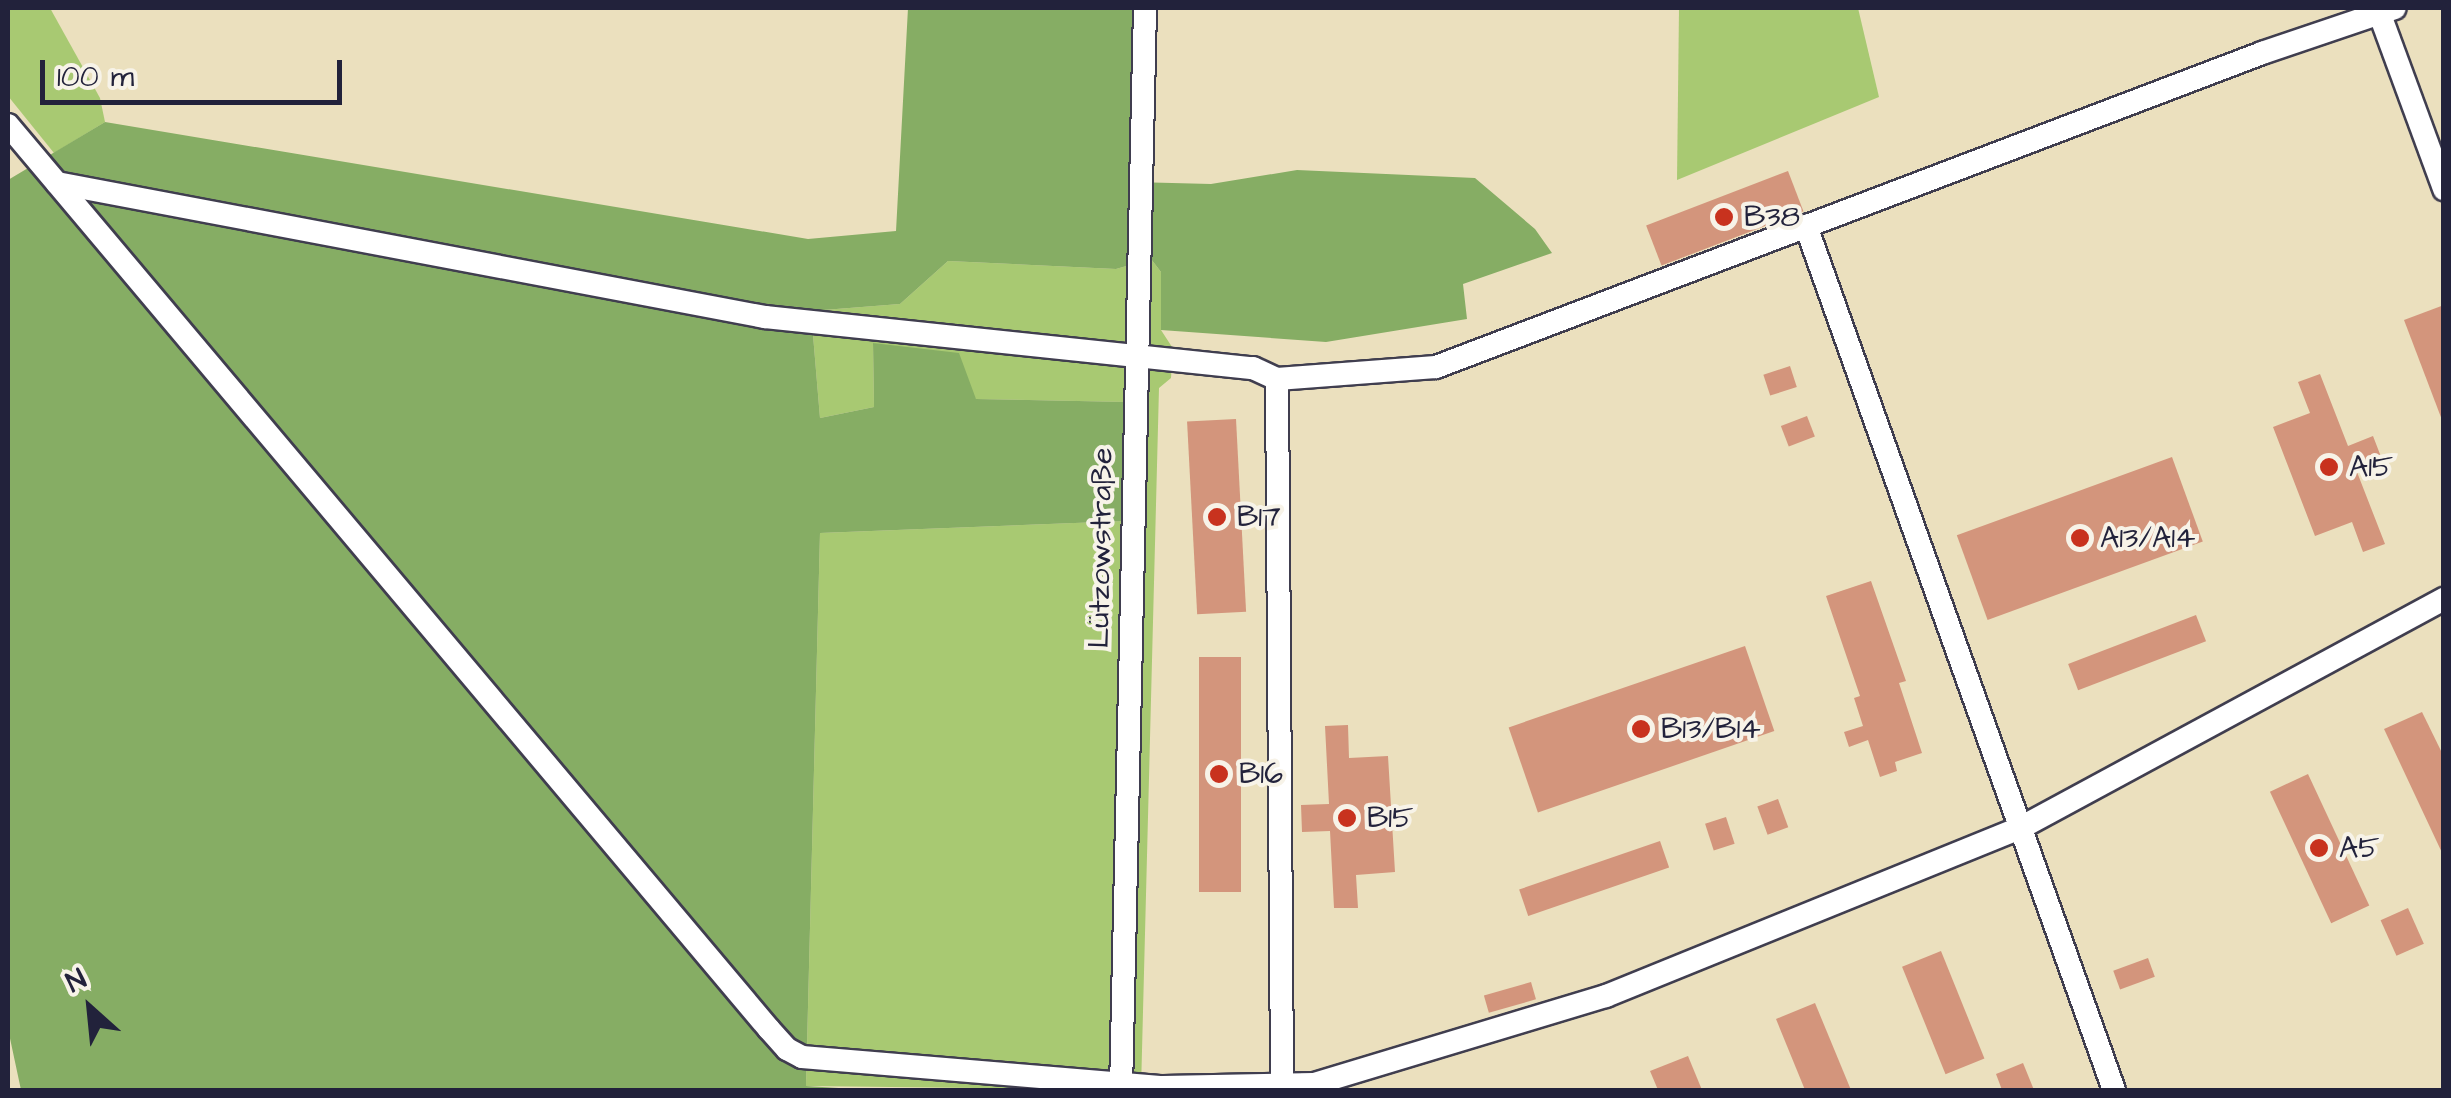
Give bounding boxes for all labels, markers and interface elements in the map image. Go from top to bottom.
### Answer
scale bar [45,40,348,102]
text: 100 m [57,56,134,98]
place label: B38 [1744,199,1800,235]
marker: B38 [1713,206,1735,228]
street label: Lützowstraße [1081,447,1121,649]
place label: A15 [2349,449,2393,485]
marker: A15 [2318,456,2340,478]
place label: B17 [1237,499,1281,535]
marker: B17 [1206,506,1228,528]
place label: A13/A14 [2100,520,2195,556]
marker: A13/A14 [2069,527,2091,549]
place label: B13/B14 [1661,711,1761,747]
marker: B13/B14 [1630,718,1652,740]
place label: B16 [1239,756,1283,792]
marker: B16 [1208,763,1230,785]
place label: B15 [1367,800,1413,836]
marker: B15 [1336,807,1358,829]
place label: A5 [2339,830,2379,866]
marker: A5 [2308,837,2330,859]
north arrow [40,958,140,1058]
text: N [59,959,93,1002]

